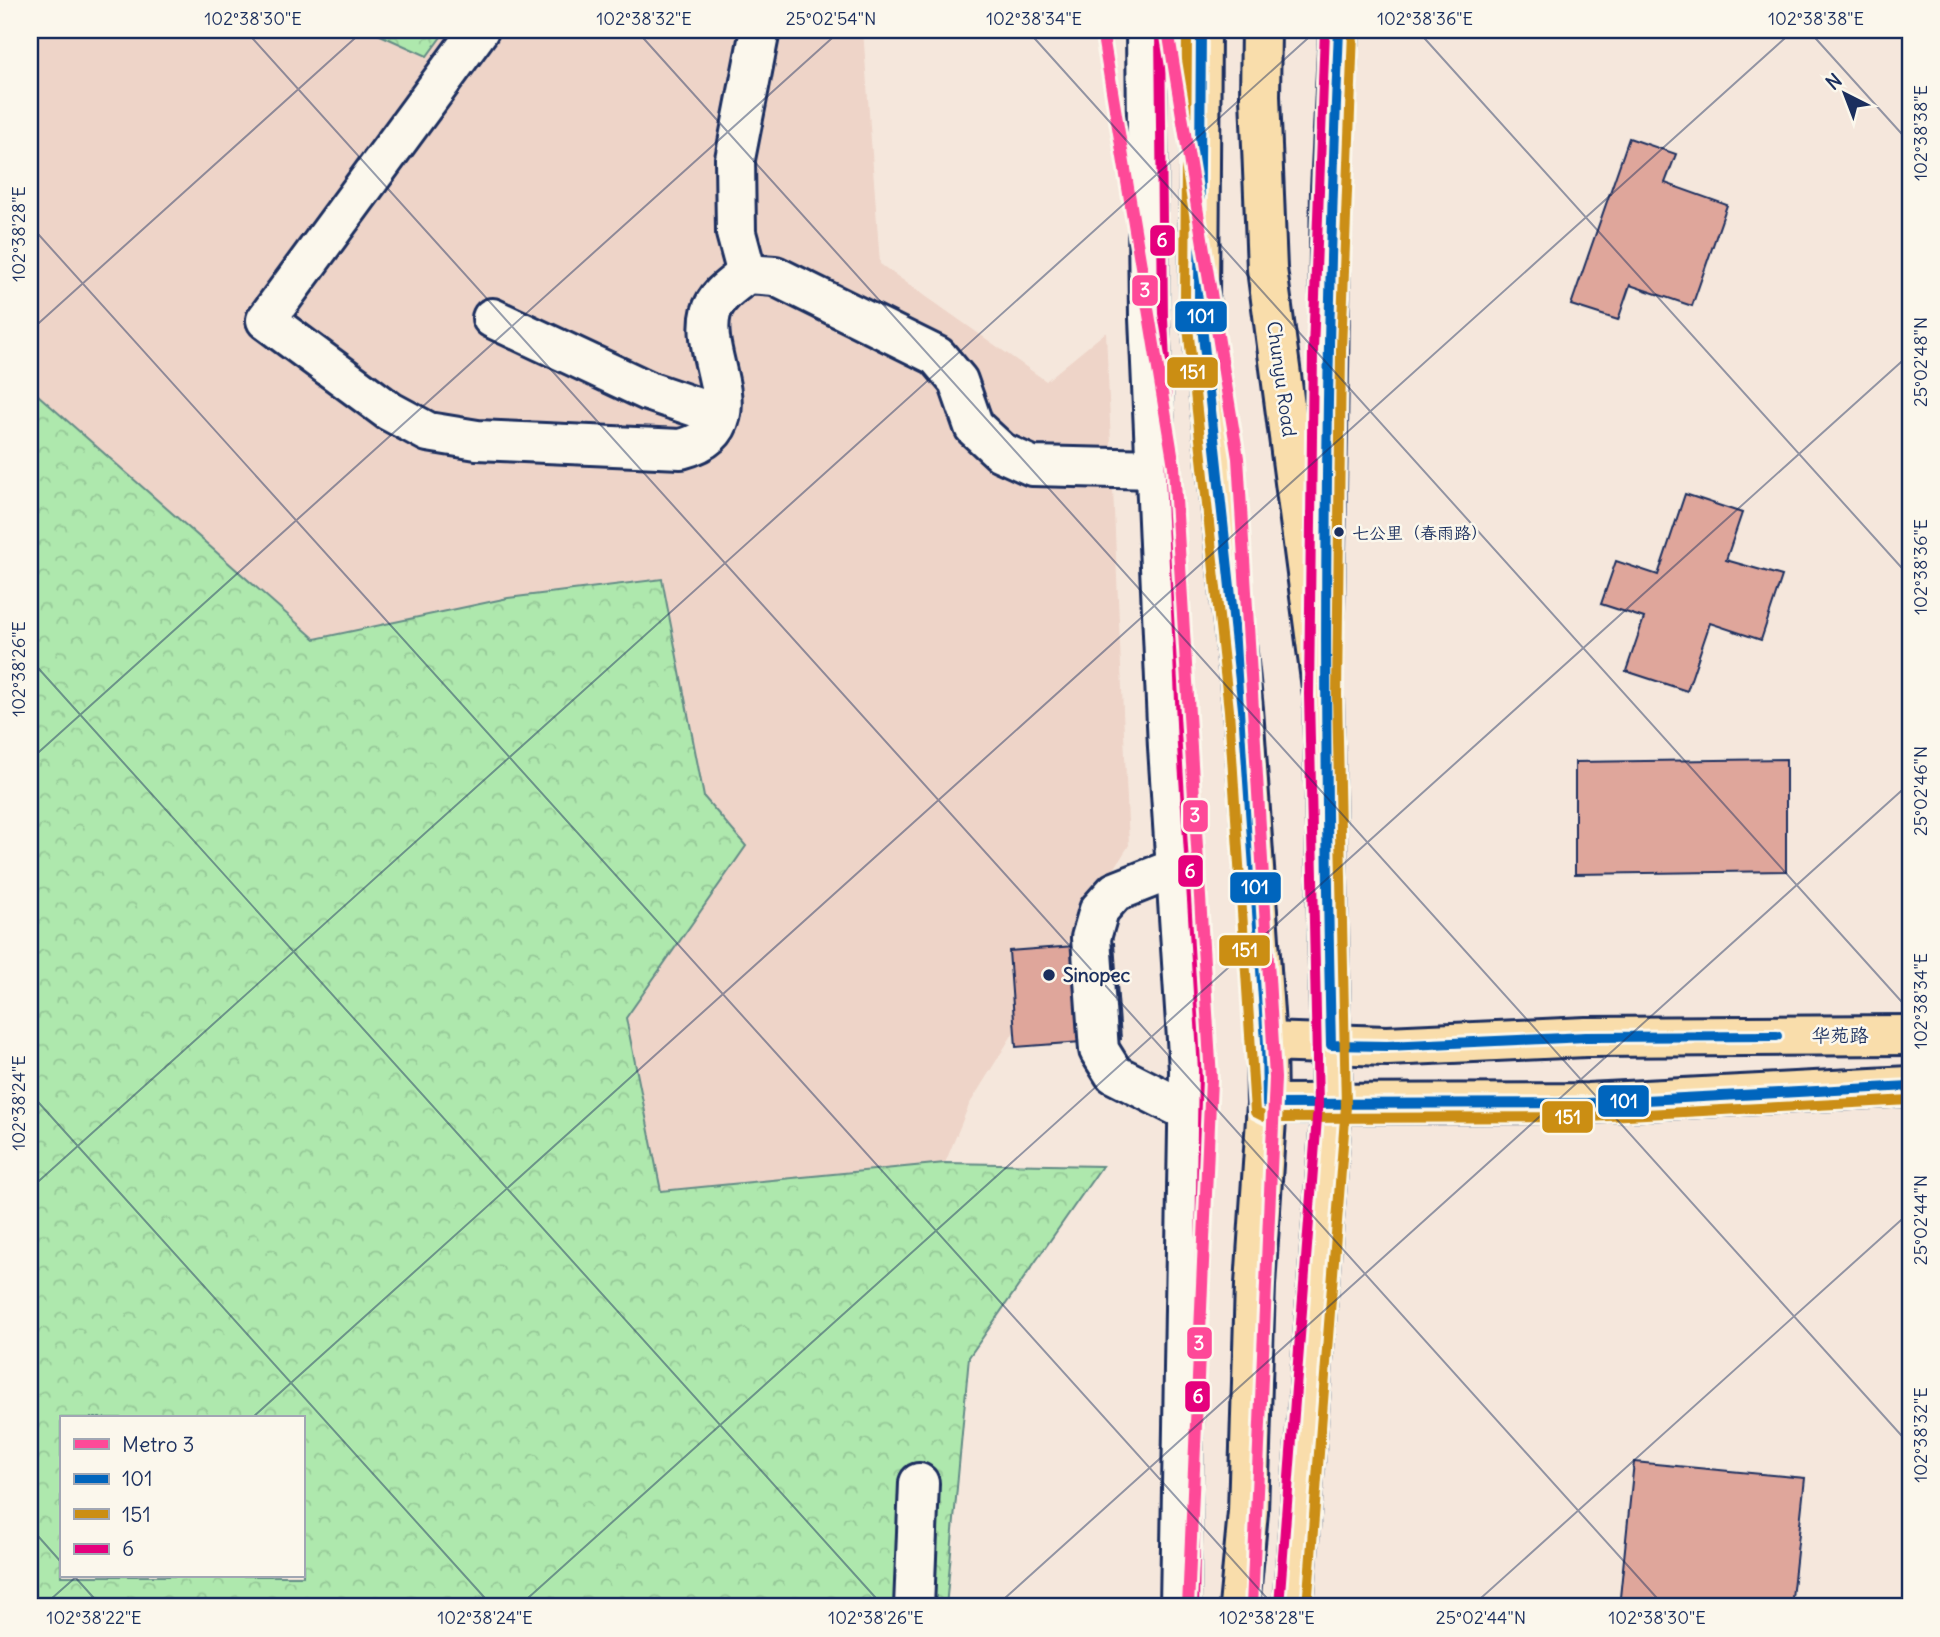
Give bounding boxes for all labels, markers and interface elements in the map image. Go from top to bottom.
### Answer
text: 102°38'30"E [204,7,302,30]
text: 102°38'32"E [596,7,692,30]
text: 25°02'54"N [786,7,876,30]
text: 102°38'34"E [986,7,1082,30]
text: 102°38'36"E [1377,7,1473,30]
text: 102°38'38"E [1768,7,1864,30]
north arrow [1811,60,1881,130]
text: N [1821,68,1847,95]
text: 102°38'38"E [1909,85,1932,181]
text: 102°38'28"E [7,186,30,282]
line badge: 6 [1149,224,1176,257]
text: 6 [1157,228,1168,252]
line badge: 3 [1131,274,1159,307]
text: 3 [1140,278,1150,302]
line badge: 101 [1174,300,1228,333]
text: 101 [1187,304,1215,328]
text: 25°02'48"N [1909,317,1932,407]
street label: Chunyu Road [1262,320,1302,438]
line badge: 151 [1166,356,1219,389]
text: 151 [1180,360,1206,384]
text: 102°38'36"E [1909,519,1932,615]
place label: 七公里（春雨路） [1352,522,1488,544]
marker: 七公里（春雨路） [1332,525,1346,539]
text: 102°38'26"E [7,621,30,717]
text: 25°02'46"N [1909,746,1932,836]
line badge: 3 [1182,799,1209,833]
text: 3 [1190,803,1200,827]
line badge: 6 [1177,854,1204,888]
text: 6 [1185,859,1196,883]
line badge: 101 [1229,871,1282,904]
text: 101 [1241,875,1269,899]
line badge: 151 [1218,934,1271,967]
text: 151 [1232,938,1258,962]
text: 102°38'34"E [1909,953,1932,1049]
place label: Sinopec [1063,963,1131,987]
marker: Sinopec [1041,967,1057,983]
street label: 华苑路 [1811,1023,1869,1047]
text: 102°38'24"E [7,1055,30,1151]
line badge: 101 [1597,1084,1650,1118]
text: 101 [1610,1089,1638,1113]
line badge: 151 [1541,1100,1594,1134]
text: 151 [1555,1105,1581,1129]
text: 25°02'44"N [1909,1175,1932,1265]
line badge: 3 [1186,1326,1213,1360]
text: 3 [1194,1331,1204,1355]
line badge: 6 [1184,1380,1211,1413]
text: 6 [1193,1384,1204,1408]
text: 102°38'32"E [1909,1387,1932,1483]
legend [60,1416,304,1578]
text: Metro 3 [122,1431,194,1458]
text: 101 [122,1465,153,1492]
text: 151 [122,1501,151,1528]
text: 6 [122,1535,134,1562]
text: 102°38'22"E [46,1606,142,1629]
text: 102°38'24"E [437,1606,533,1629]
text: 102°38'26"E [828,1606,924,1629]
text: 102°38'28"E [1219,1606,1315,1629]
text: 25°02'44"N [1436,1606,1526,1629]
text: 102°38'30"E [1608,1606,1706,1629]

